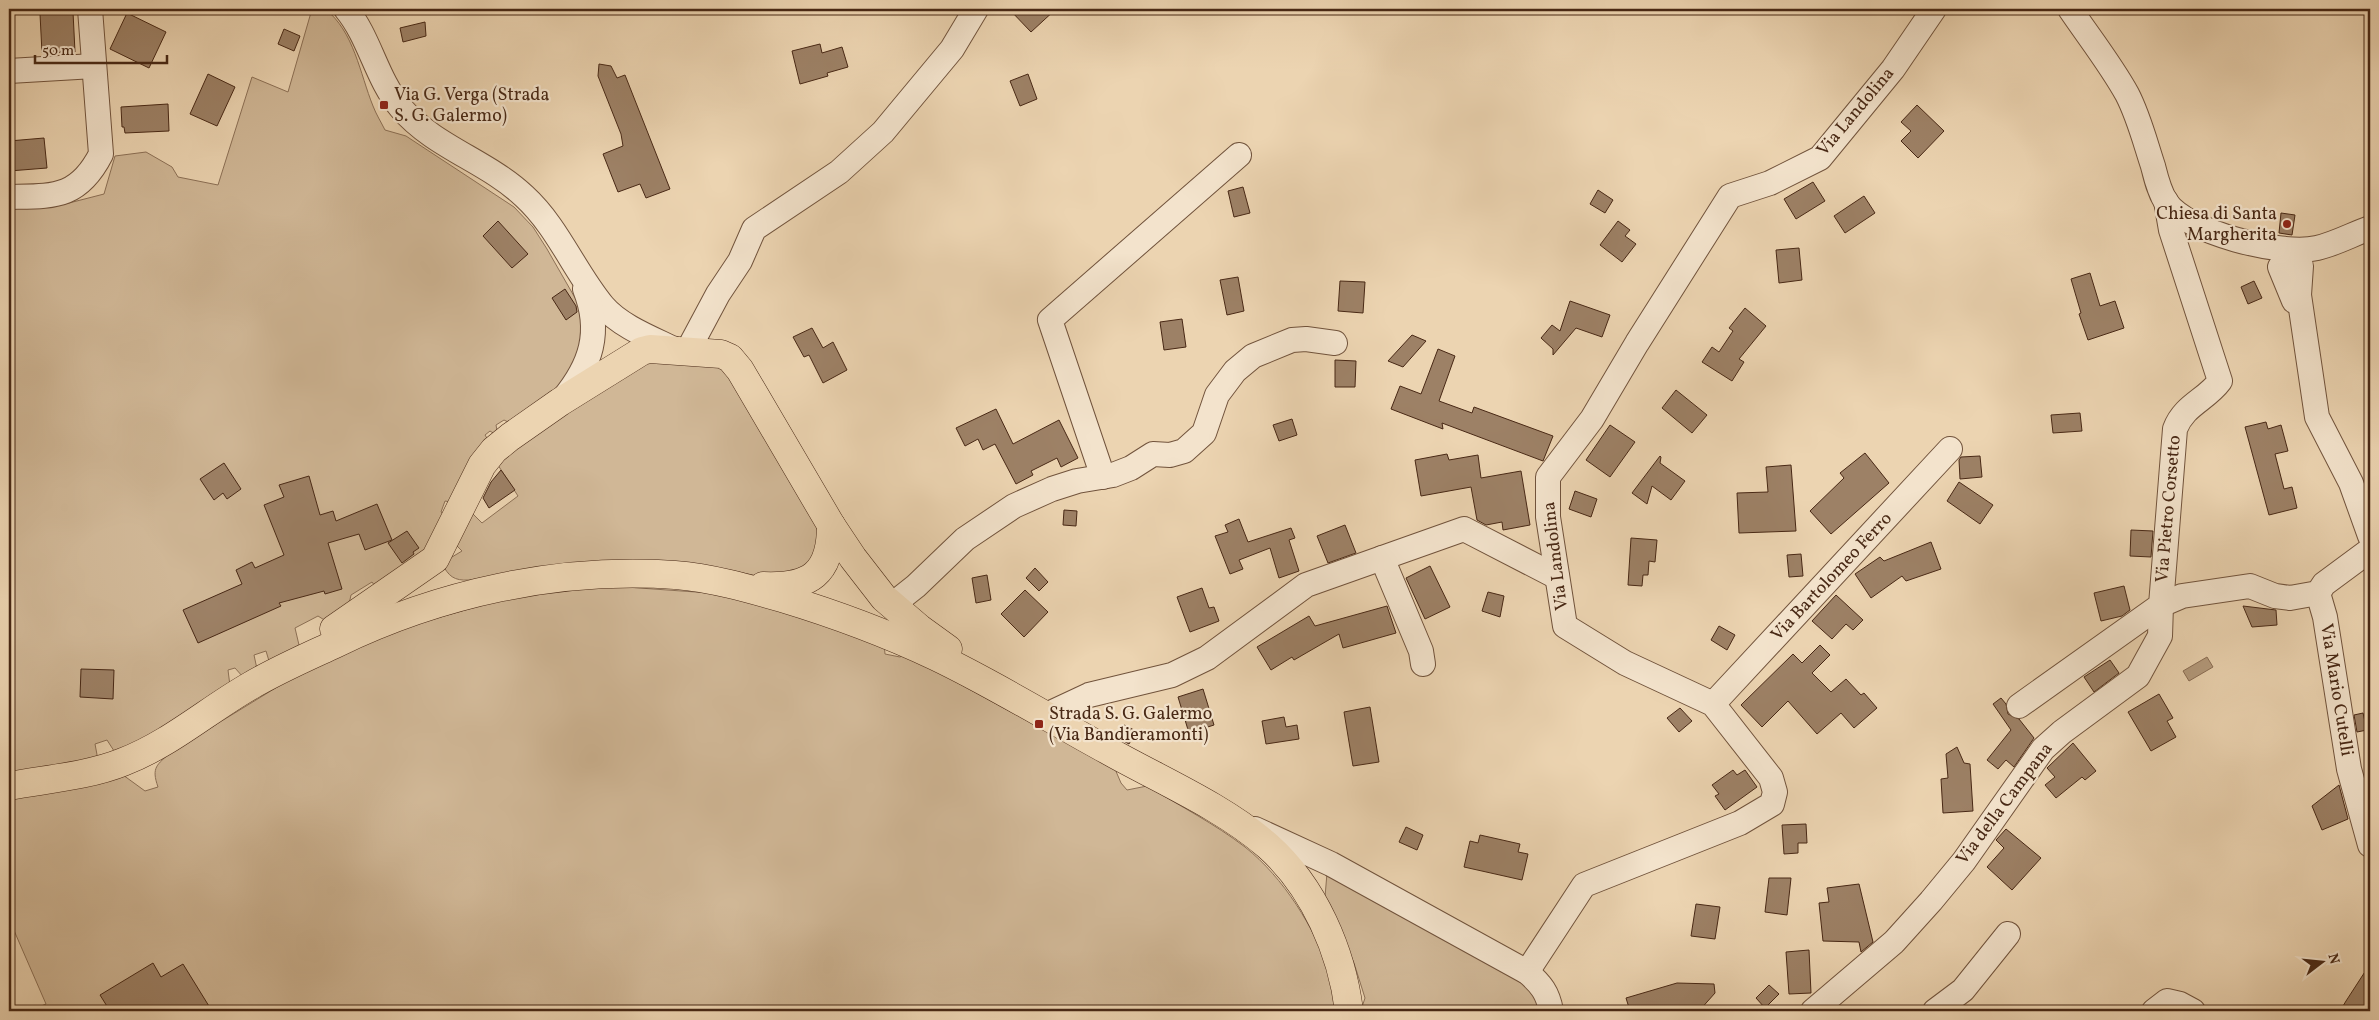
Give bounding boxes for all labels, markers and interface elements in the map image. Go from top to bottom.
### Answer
scale bar [35,32,168,64]
text: 50 m [42,41,74,62]
street label: Via Landolina [1811,62,1901,162]
place label: Via G. Verga (Strada S. G. Galermo) [394,83,550,129]
marker: Via G. Verga (Strada S. G. Galermo) [378,99,390,111]
place label: Chiesa di Santa Margherita [2156,202,2277,248]
marker: Chiesa di Santa Margherita [2281,218,2293,230]
street label: Via Pietro Corsetto [2150,434,2188,584]
street label: Via Landolina [1537,500,1575,612]
street label: Via Bartolomeo Ferro [1766,507,1898,647]
street label: Via Mario Cutelli [2313,622,2359,758]
place label: Strada S. G. Galermo (Via Bandieramonti) [1049,702,1212,748]
marker: Strada S. G. Galermo (Via Bandieramonti) [1033,718,1045,730]
street label: Via della Campana [1951,738,2059,870]
north arrow [2296,938,2346,988]
text: N [2323,951,2344,966]

